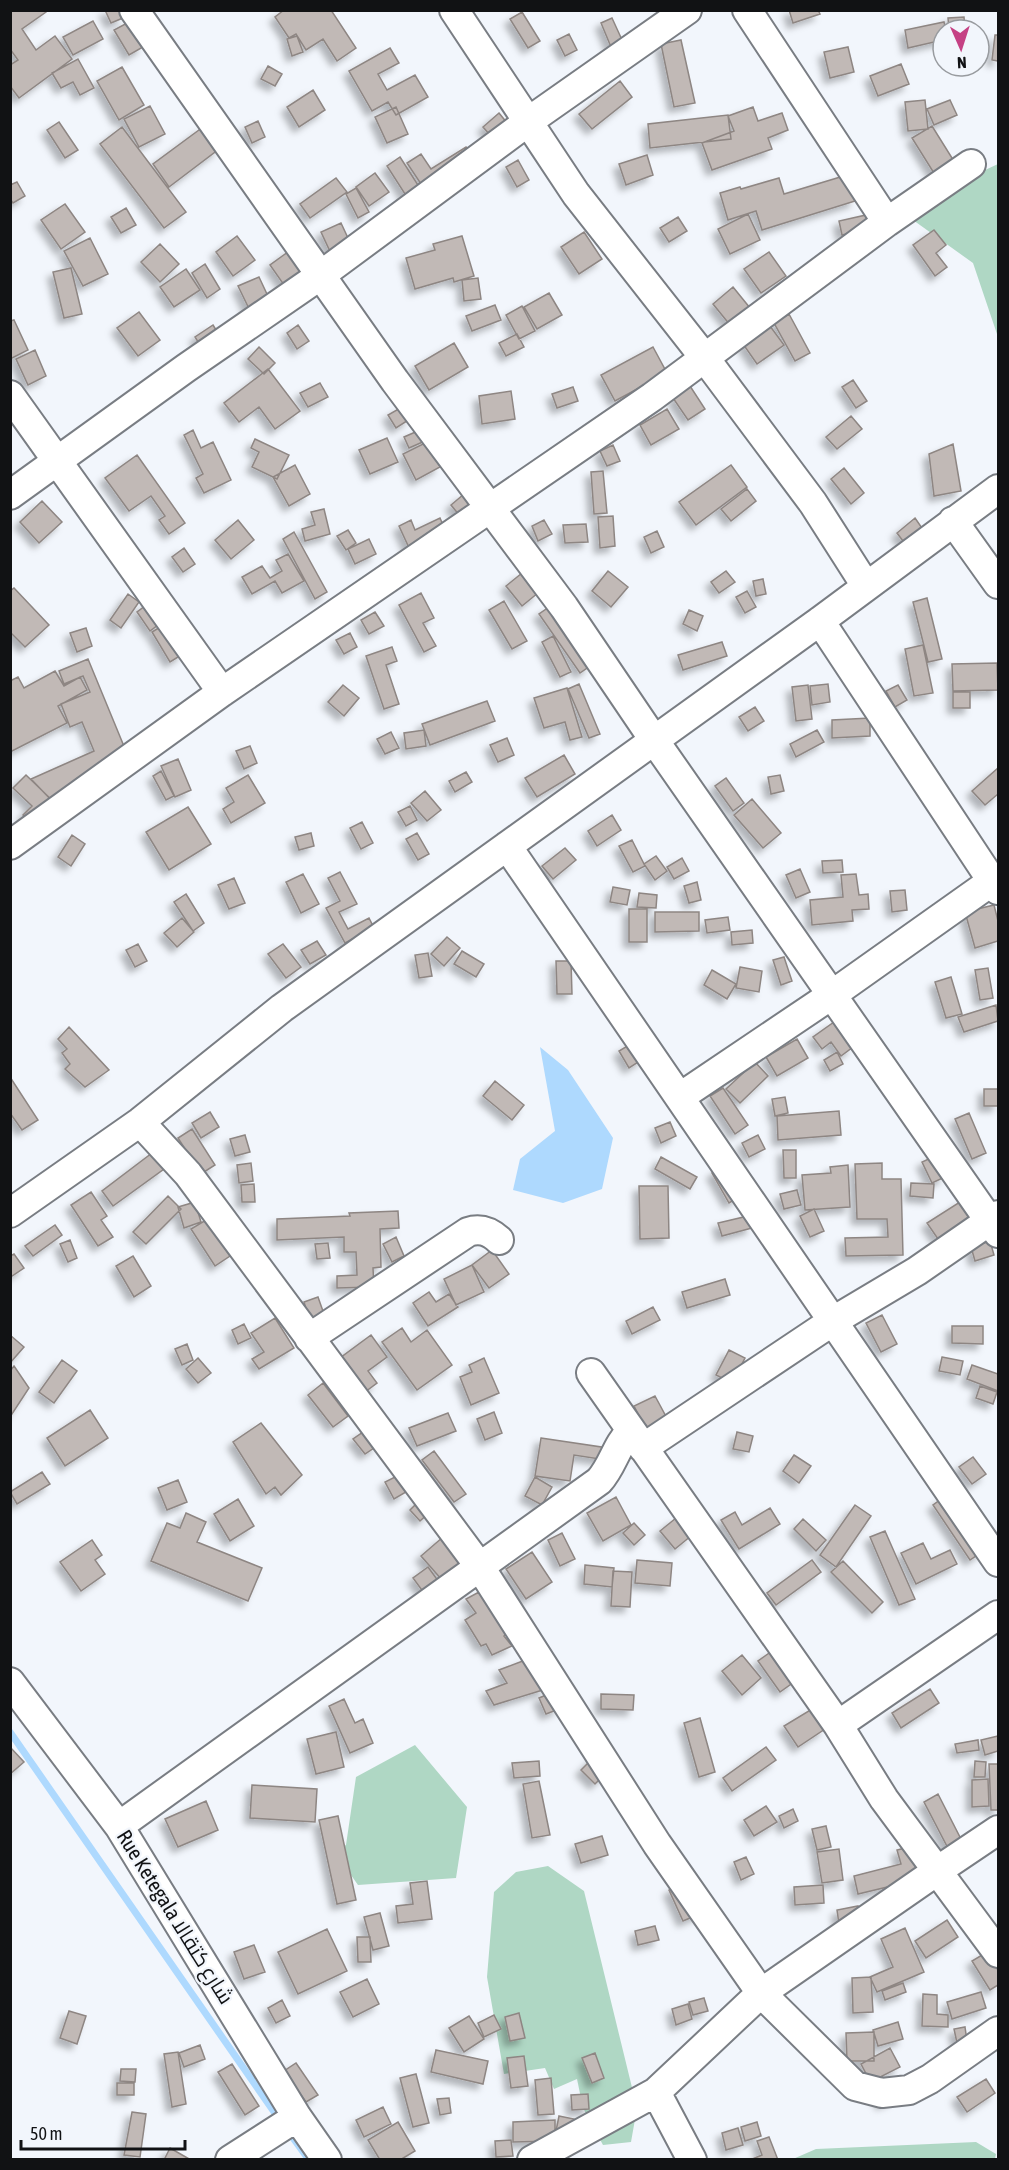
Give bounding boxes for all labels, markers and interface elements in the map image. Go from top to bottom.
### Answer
north arrow [931,18,991,78]
text: N [957,54,967,72]
street label: Rue Ketegala شارع كتقالا [110,1825,239,2009]
scale bar [21,2113,184,2151]
text: 50 m [30,2123,62,2144]

